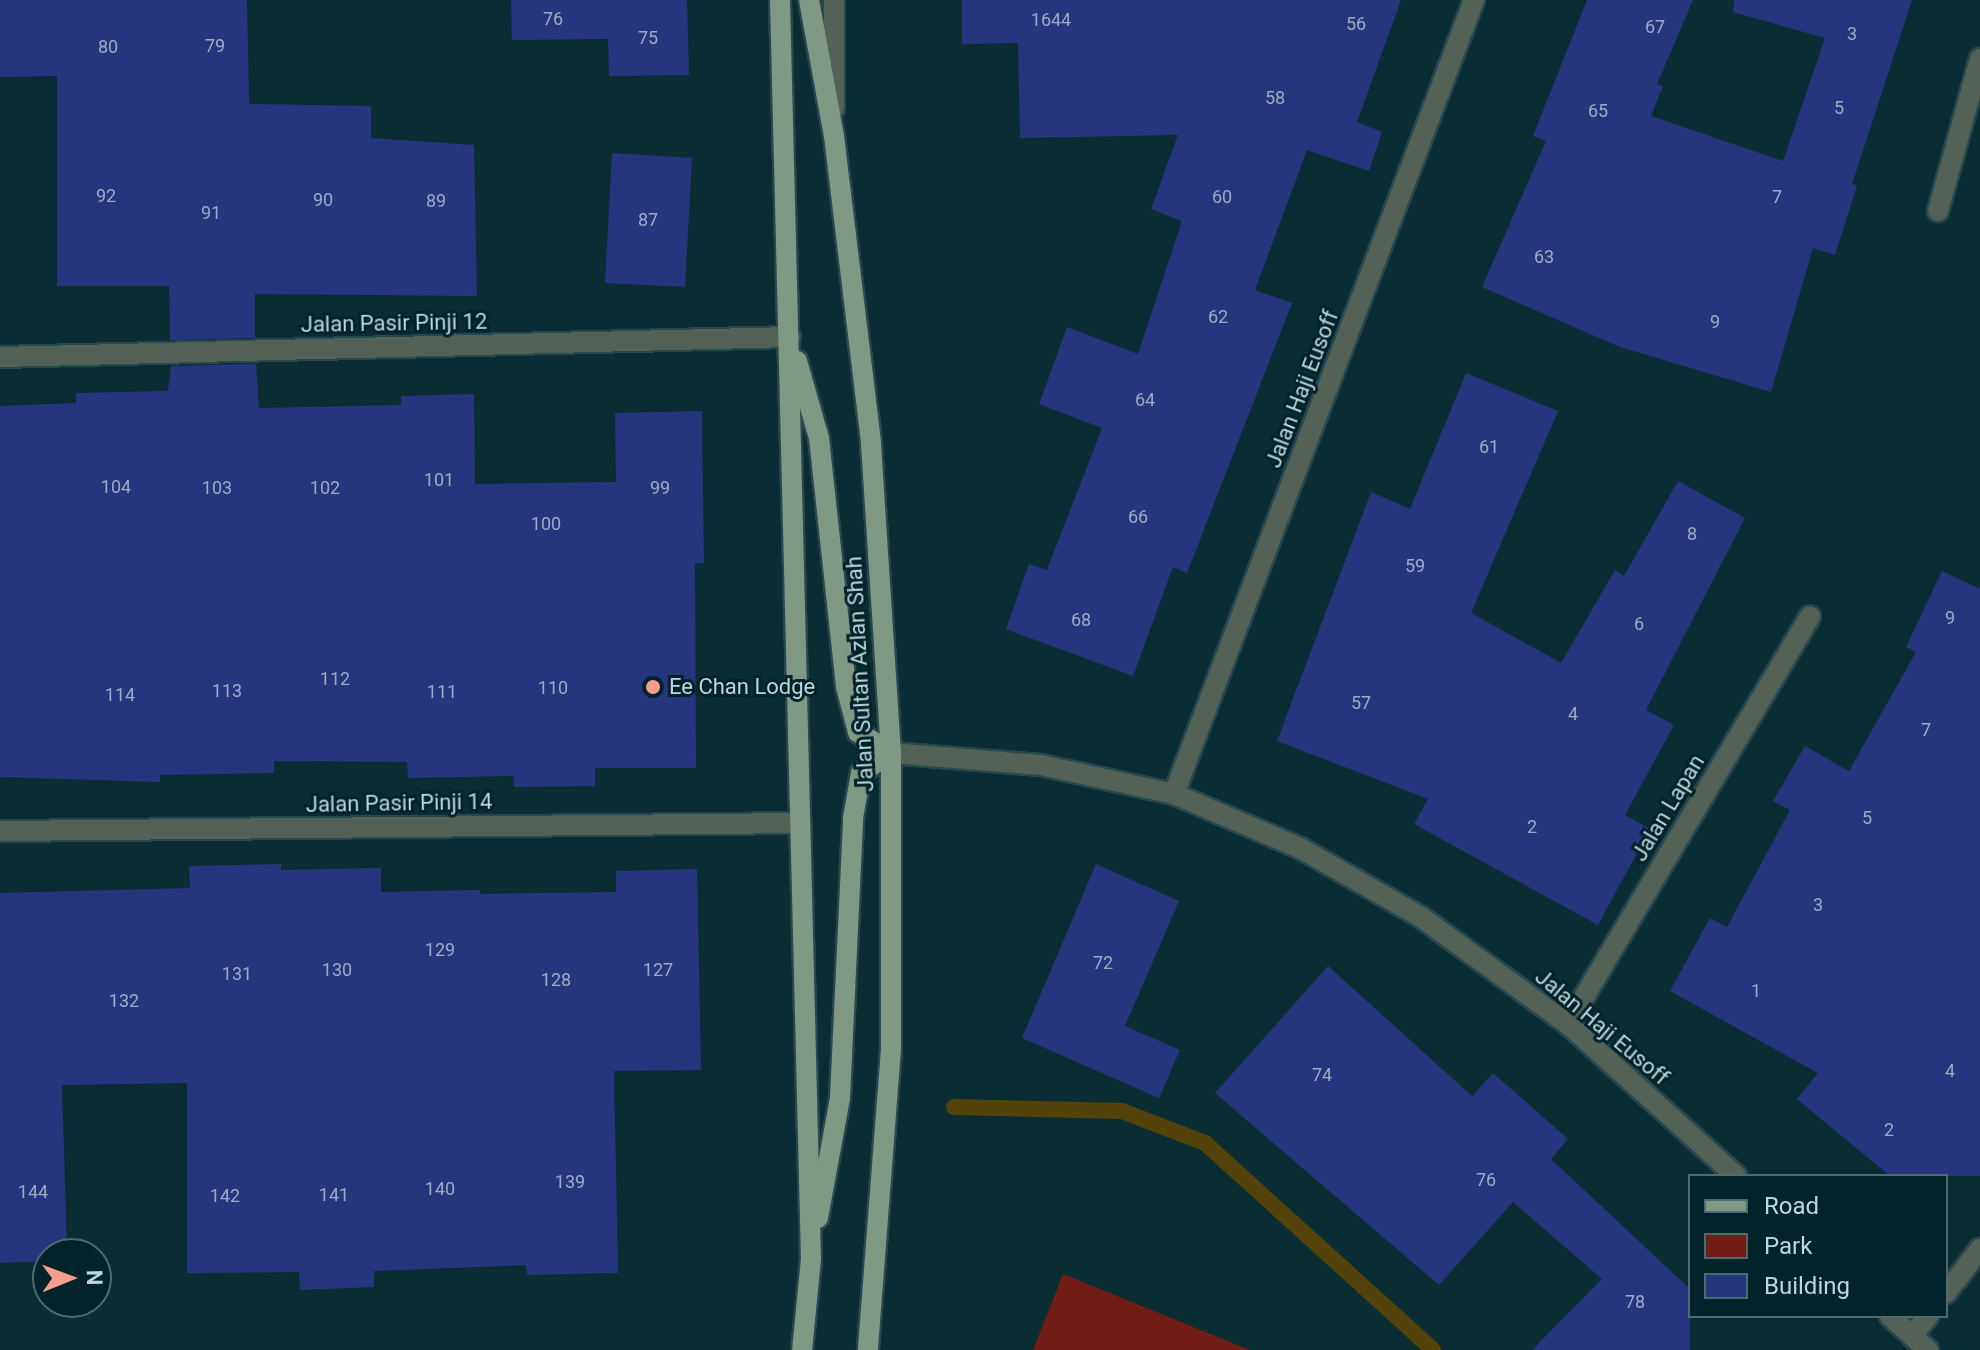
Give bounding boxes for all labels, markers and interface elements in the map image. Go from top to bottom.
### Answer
house number: 76 [543,8,563,30]
house number: 1644 [1031,9,1071,31]
house number: 56 [1346,13,1366,35]
house number: 67 [1645,16,1665,38]
house number: 3 [1847,23,1857,45]
house number: 75 [638,27,658,49]
house number: 79 [205,35,225,57]
house number: 80 [98,36,118,58]
house number: 58 [1265,87,1285,109]
house number: 5 [1834,97,1844,119]
house number: 65 [1588,100,1608,122]
house number: 92 [96,185,116,207]
house number: 60 [1212,186,1232,208]
house number: 7 [1772,186,1782,208]
house number: 90 [313,189,333,211]
house number: 89 [426,190,446,212]
house number: 91 [201,202,221,224]
house number: 87 [638,209,658,231]
house number: 63 [1534,246,1554,268]
house number: 62 [1208,306,1228,328]
street label: Jalan Haji Eusoff [1260,307,1344,471]
street label: Jalan Pasir Pinji 12 [301,308,487,338]
house number: 9 [1710,311,1720,333]
house number: 64 [1135,389,1155,411]
house number: 61 [1479,436,1499,458]
house number: 101 [424,469,454,491]
house number: 104 [101,476,131,498]
house number: 103 [202,477,232,499]
house number: 102 [310,477,340,499]
house number: 99 [650,477,670,499]
house number: 66 [1128,506,1148,528]
house number: 100 [531,513,561,535]
house number: 8 [1687,523,1697,545]
house number: 59 [1405,555,1425,577]
street label: Jalan Sultan Azlan Shah [841,556,879,792]
house number: 9 [1945,607,1955,629]
house number: 68 [1071,609,1091,631]
house number: 6 [1634,613,1644,635]
house number: 112 [320,668,350,690]
place label: Ee Chan Lodge [669,674,815,700]
house number: 110 [538,677,568,699]
marker: Ee Chan Lodge [644,678,662,696]
house number: 113 [212,680,242,702]
house number: 111 [427,681,457,703]
house number: 114 [105,684,135,706]
house number: 57 [1351,692,1371,714]
house number: 4 [1568,703,1578,725]
house number: 7 [1921,719,1931,741]
street label: Jalan Lapan [1626,750,1710,866]
street label: Jalan Pasir Pinji 14 [306,788,492,818]
house number: 5 [1862,807,1872,829]
house number: 2 [1527,816,1537,838]
house number: 3 [1813,894,1823,916]
house number: 129 [425,939,455,961]
house number: 72 [1093,952,1113,974]
house number: 130 [322,959,352,981]
house number: 127 [643,959,673,981]
house number: 131 [222,963,252,985]
street label: Jalan Haji Eusoff [1530,963,1674,1091]
house number: 128 [541,969,571,991]
house number: 1 [1751,980,1761,1002]
house number: 132 [109,990,139,1012]
house number: 4 [1945,1060,1955,1082]
house number: 74 [1312,1064,1332,1086]
house number: 2 [1884,1119,1894,1141]
house number: 76 [1476,1169,1496,1191]
house number: 139 [555,1171,585,1193]
legend [1688,1174,1948,1318]
house number: 140 [425,1178,455,1200]
house number: 144 [18,1181,48,1203]
house number: 141 [319,1184,349,1206]
house number: 142 [210,1185,240,1207]
text: Road [1764,1192,1819,1220]
text: Park [1764,1232,1812,1260]
north arrow [32,1238,112,1318]
text: N [82,1270,107,1286]
text: Building [1764,1272,1850,1300]
house number: 78 [1625,1291,1645,1313]

